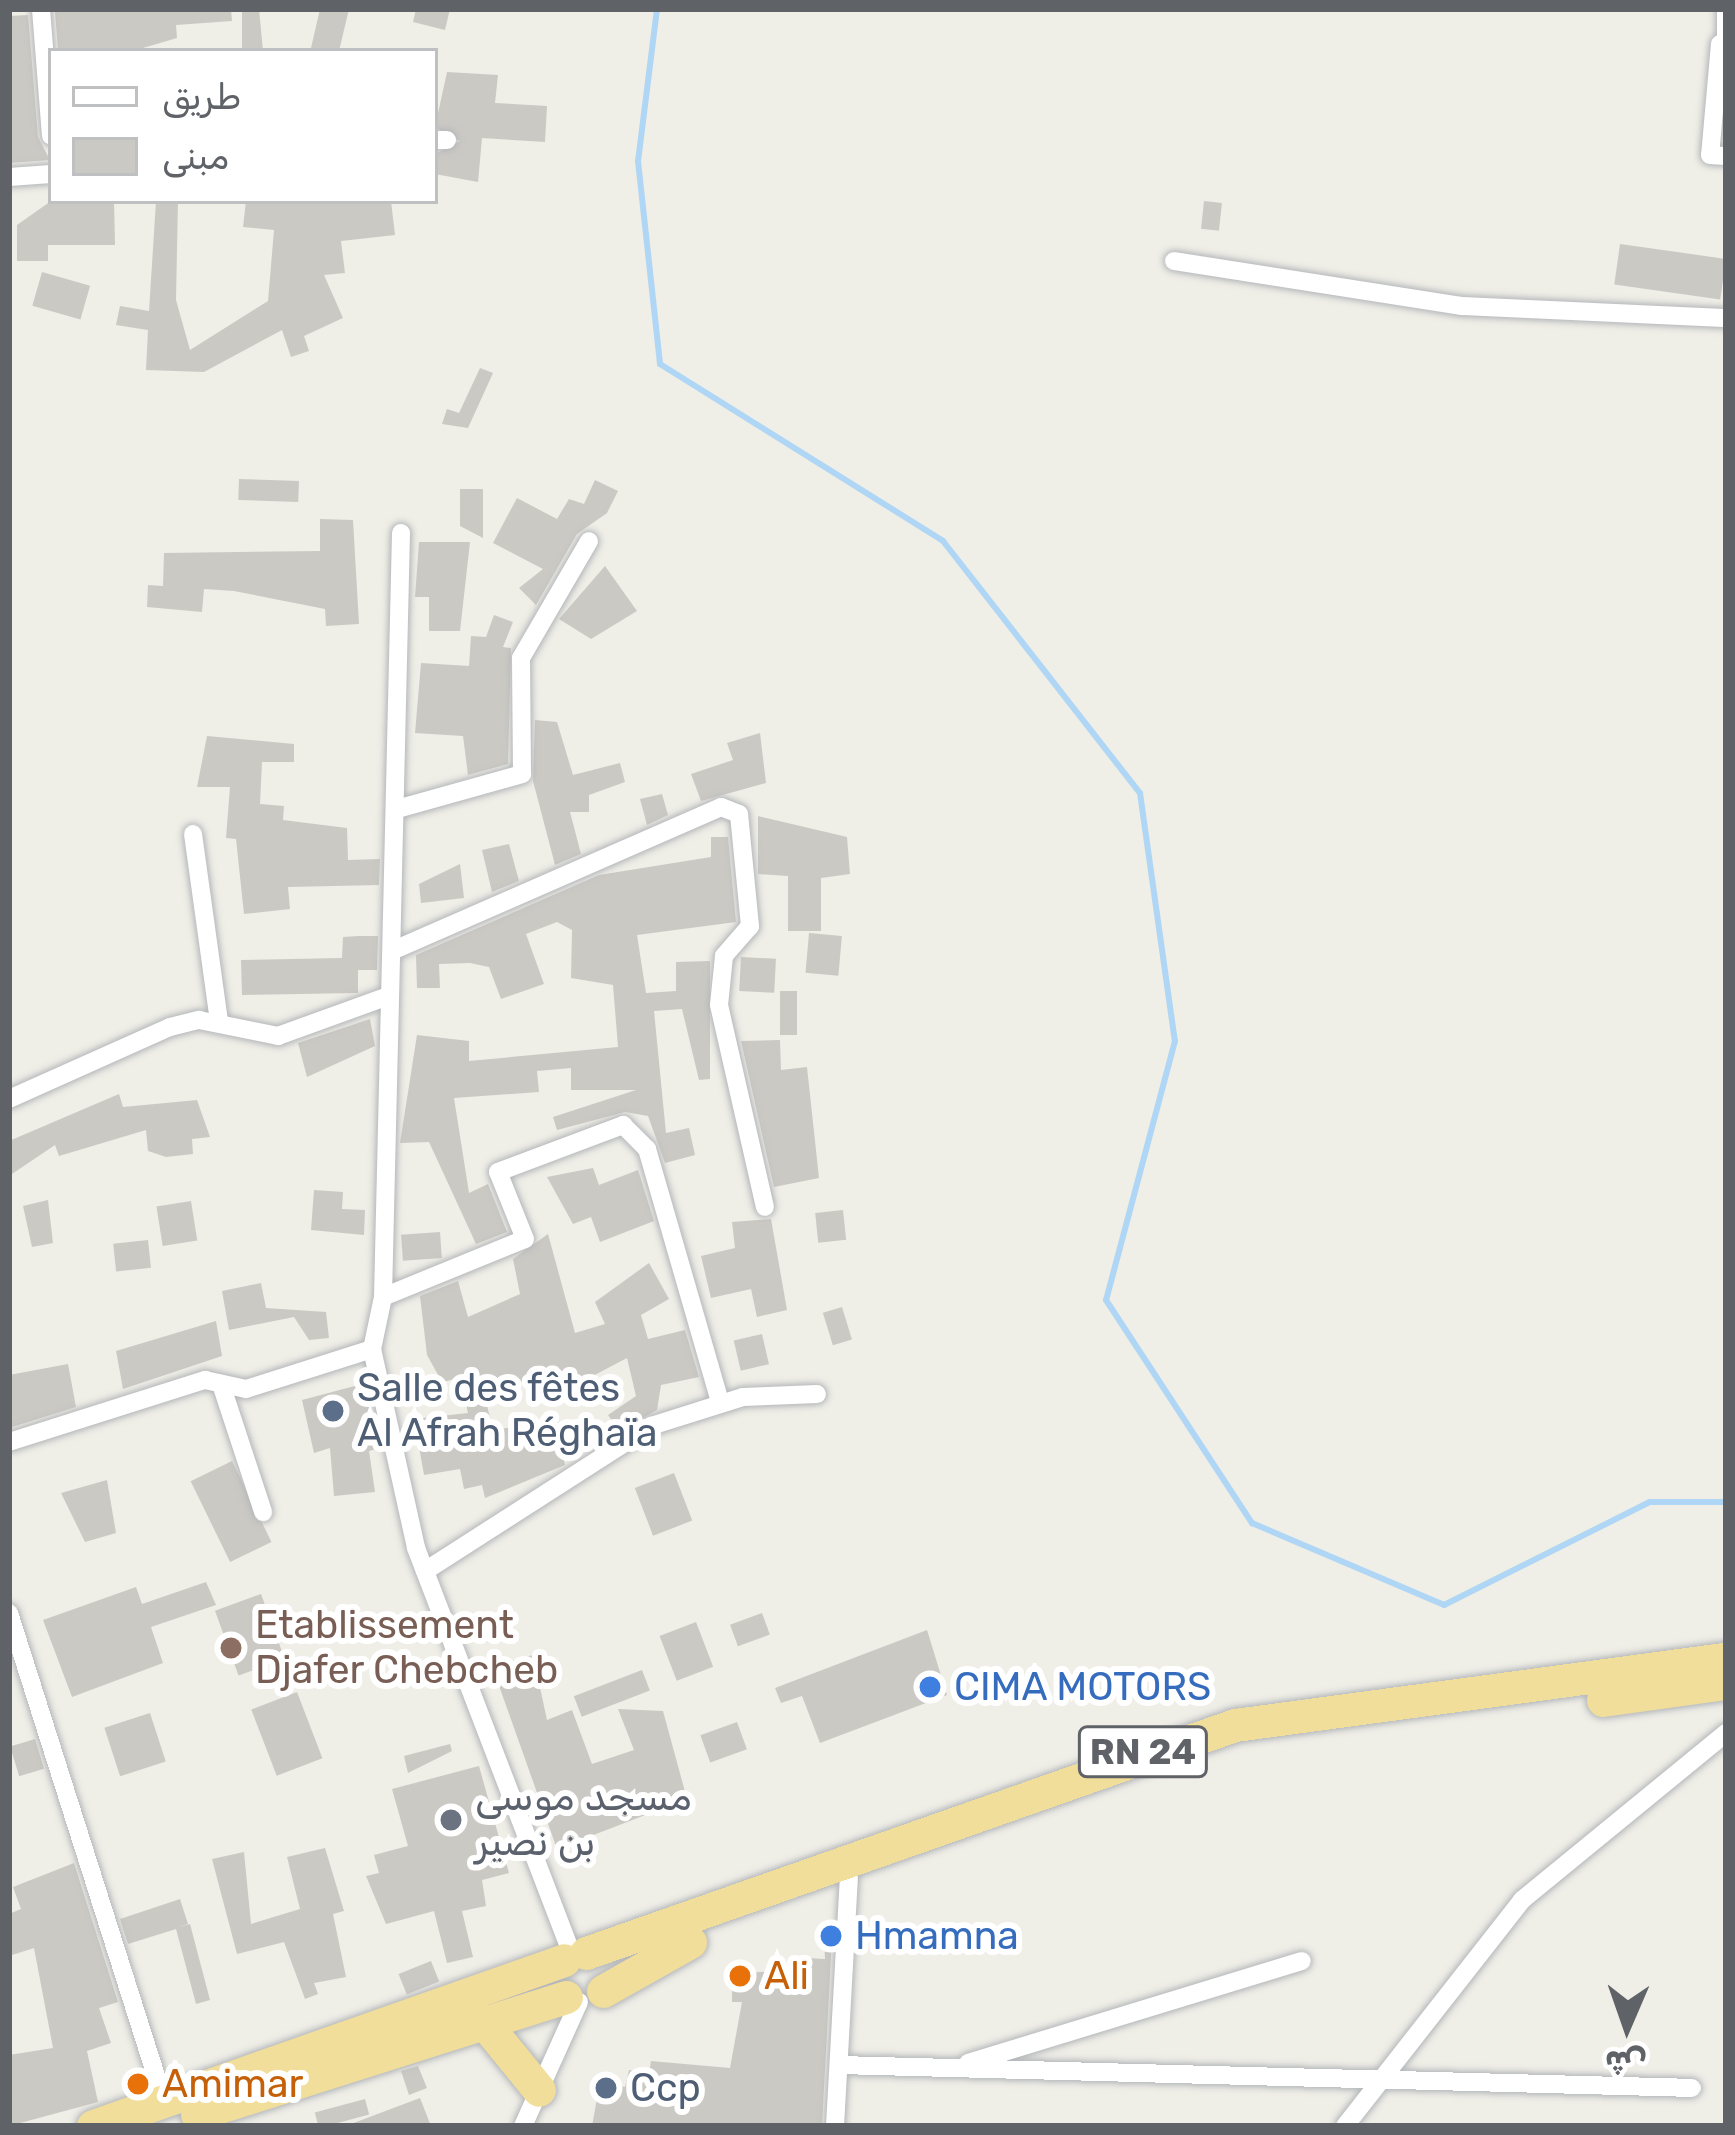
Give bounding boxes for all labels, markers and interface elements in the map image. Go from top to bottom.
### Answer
legend [48,48,438,204]
text: طريق [162,75,241,118]
text: مبنى [162,135,229,178]
place label: Salle des fêtes Al Afrah Réghaïa [357,1366,659,1457]
marker: Salle des fêtes Al Afrah Réghaïa [320,1398,346,1424]
place label: Etablissement Djafer Chebcheb [255,1603,559,1694]
marker: Etablissement Djafer Chebcheb [218,1635,244,1661]
place label: CIMA MOTORS [954,1664,1212,1710]
marker: CIMA MOTORS [917,1674,943,1700]
road number: RN 24 [1077,1722,1209,1782]
place label: مسجد موسى بن نصير [475,1775,692,1866]
marker: مسجد موسى بن نصير [438,1807,464,1833]
place label: Hmamna [855,1913,1019,1959]
marker: Hmamna [818,1923,844,1949]
place label: Ali [764,1953,809,1999]
marker: Ali [727,1963,753,1989]
north arrow [1567,1967,1687,2087]
text: ش [1604,2043,1647,2084]
place label: Amimar [162,2061,303,2107]
place label: Ccp [630,2065,701,2111]
marker: Amimar [125,2071,151,2097]
marker: Ccp [593,2075,619,2101]

